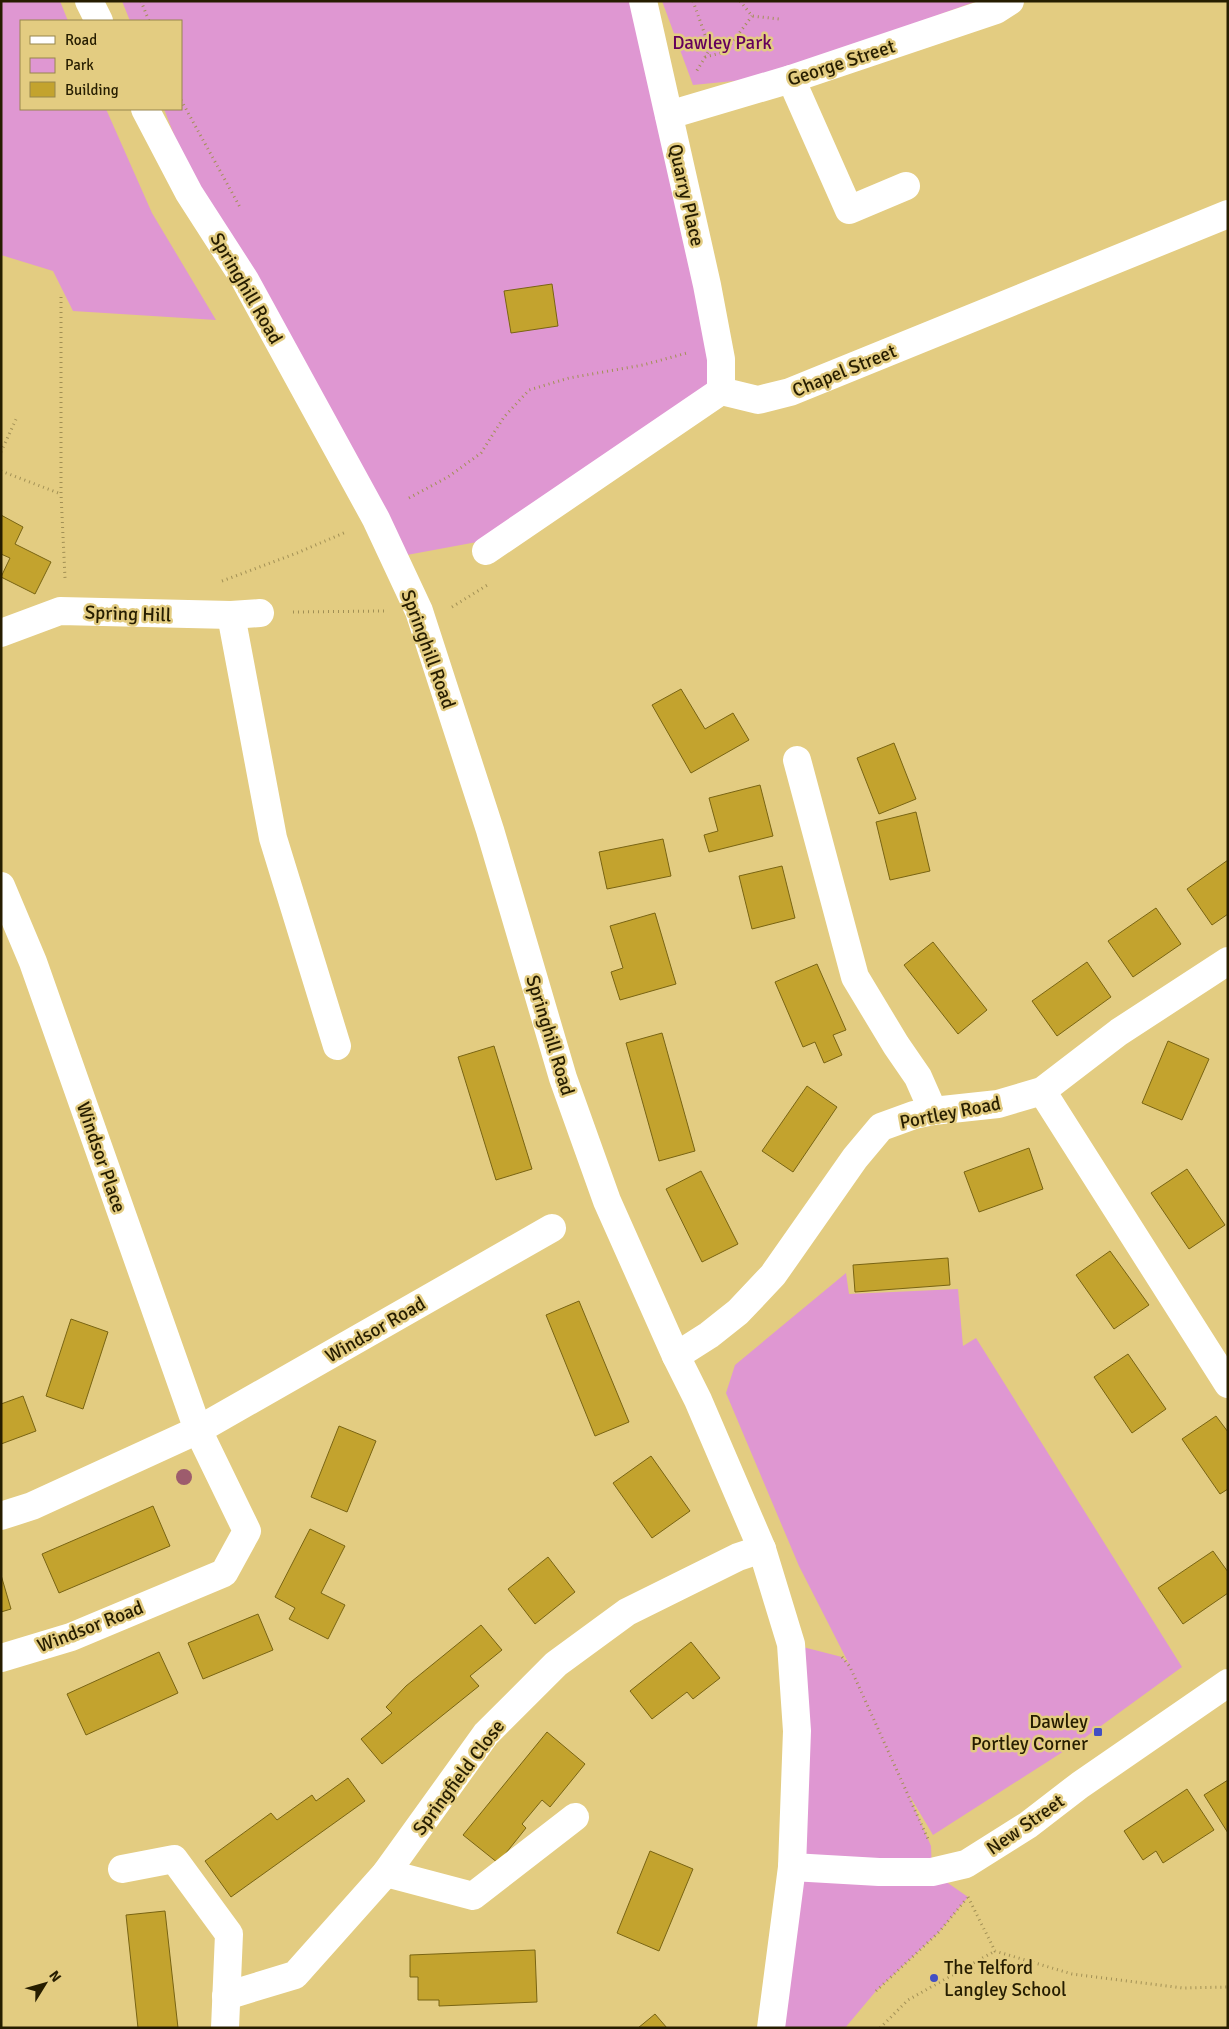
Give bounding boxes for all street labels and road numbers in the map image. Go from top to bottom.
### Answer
street label: George Street [785,34,898,92]
street label: Quarry Place [663,142,709,249]
street label: Springhill Road [205,228,288,349]
street label: Chapel Street [789,339,900,403]
street label: Springhill Road [395,587,461,712]
street label: Spring Hill [84,600,172,628]
street label: Springhill Road [520,972,580,1098]
street label: Portley Road [898,1091,1003,1135]
street label: Windsor Place [71,1099,131,1216]
street label: Windsor Road [321,1292,430,1368]
street label: Windsor Road [34,1596,147,1658]
street label: Springfield Close [408,1715,510,1840]
street label: New Street [982,1789,1069,1860]

